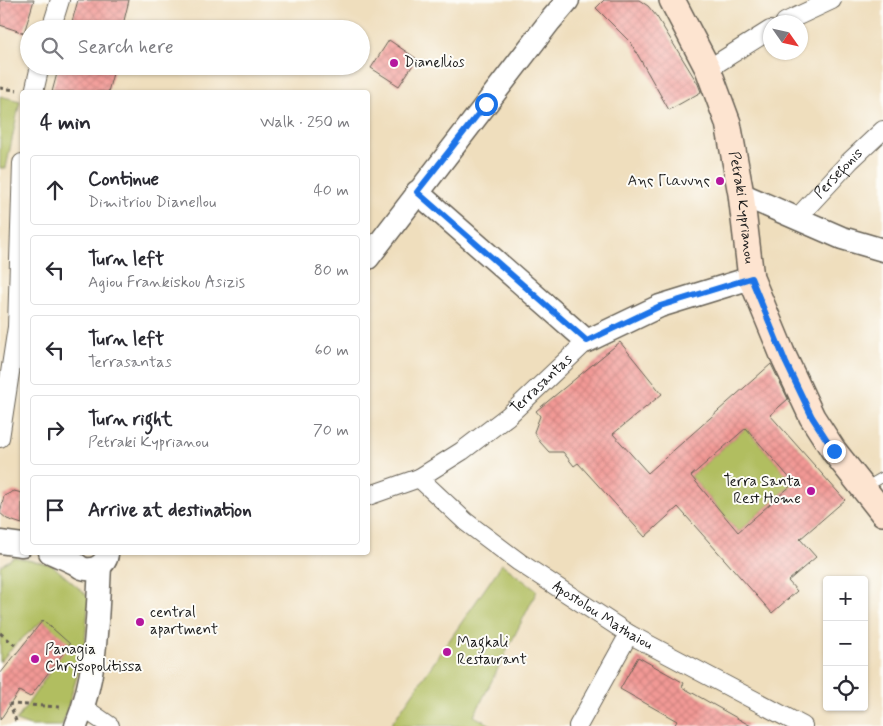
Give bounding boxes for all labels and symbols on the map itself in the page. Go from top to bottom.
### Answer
north arrow [763,15,808,60]
place label: Dianellios [404,53,465,73]
marker: Dianellios [388,57,400,69]
route start [475,93,498,116]
street label: Persefonis [810,144,868,203]
street label: Petraki Kyprianou [723,150,759,265]
place label: Αης Γιαννης [627,171,710,191]
marker: Αης Γιαννης [714,175,726,187]
street label: Terrasantas [506,350,577,418]
route end [823,440,846,463]
place label: Terra Santa Rest Home [723,472,801,509]
marker: Terra Santa Rest Home [805,485,817,497]
street label: Apostolou Mathaiou [548,577,656,655]
place label: central apartment [150,603,218,640]
marker: central apartment [134,616,146,628]
place label: Magkali Restaurant [457,633,527,670]
place label: Panagia Chrysopolitissa [45,640,142,677]
marker: Magkali Restaurant [441,646,453,658]
marker: Panagia Chrysopolitissa [29,653,41,665]

